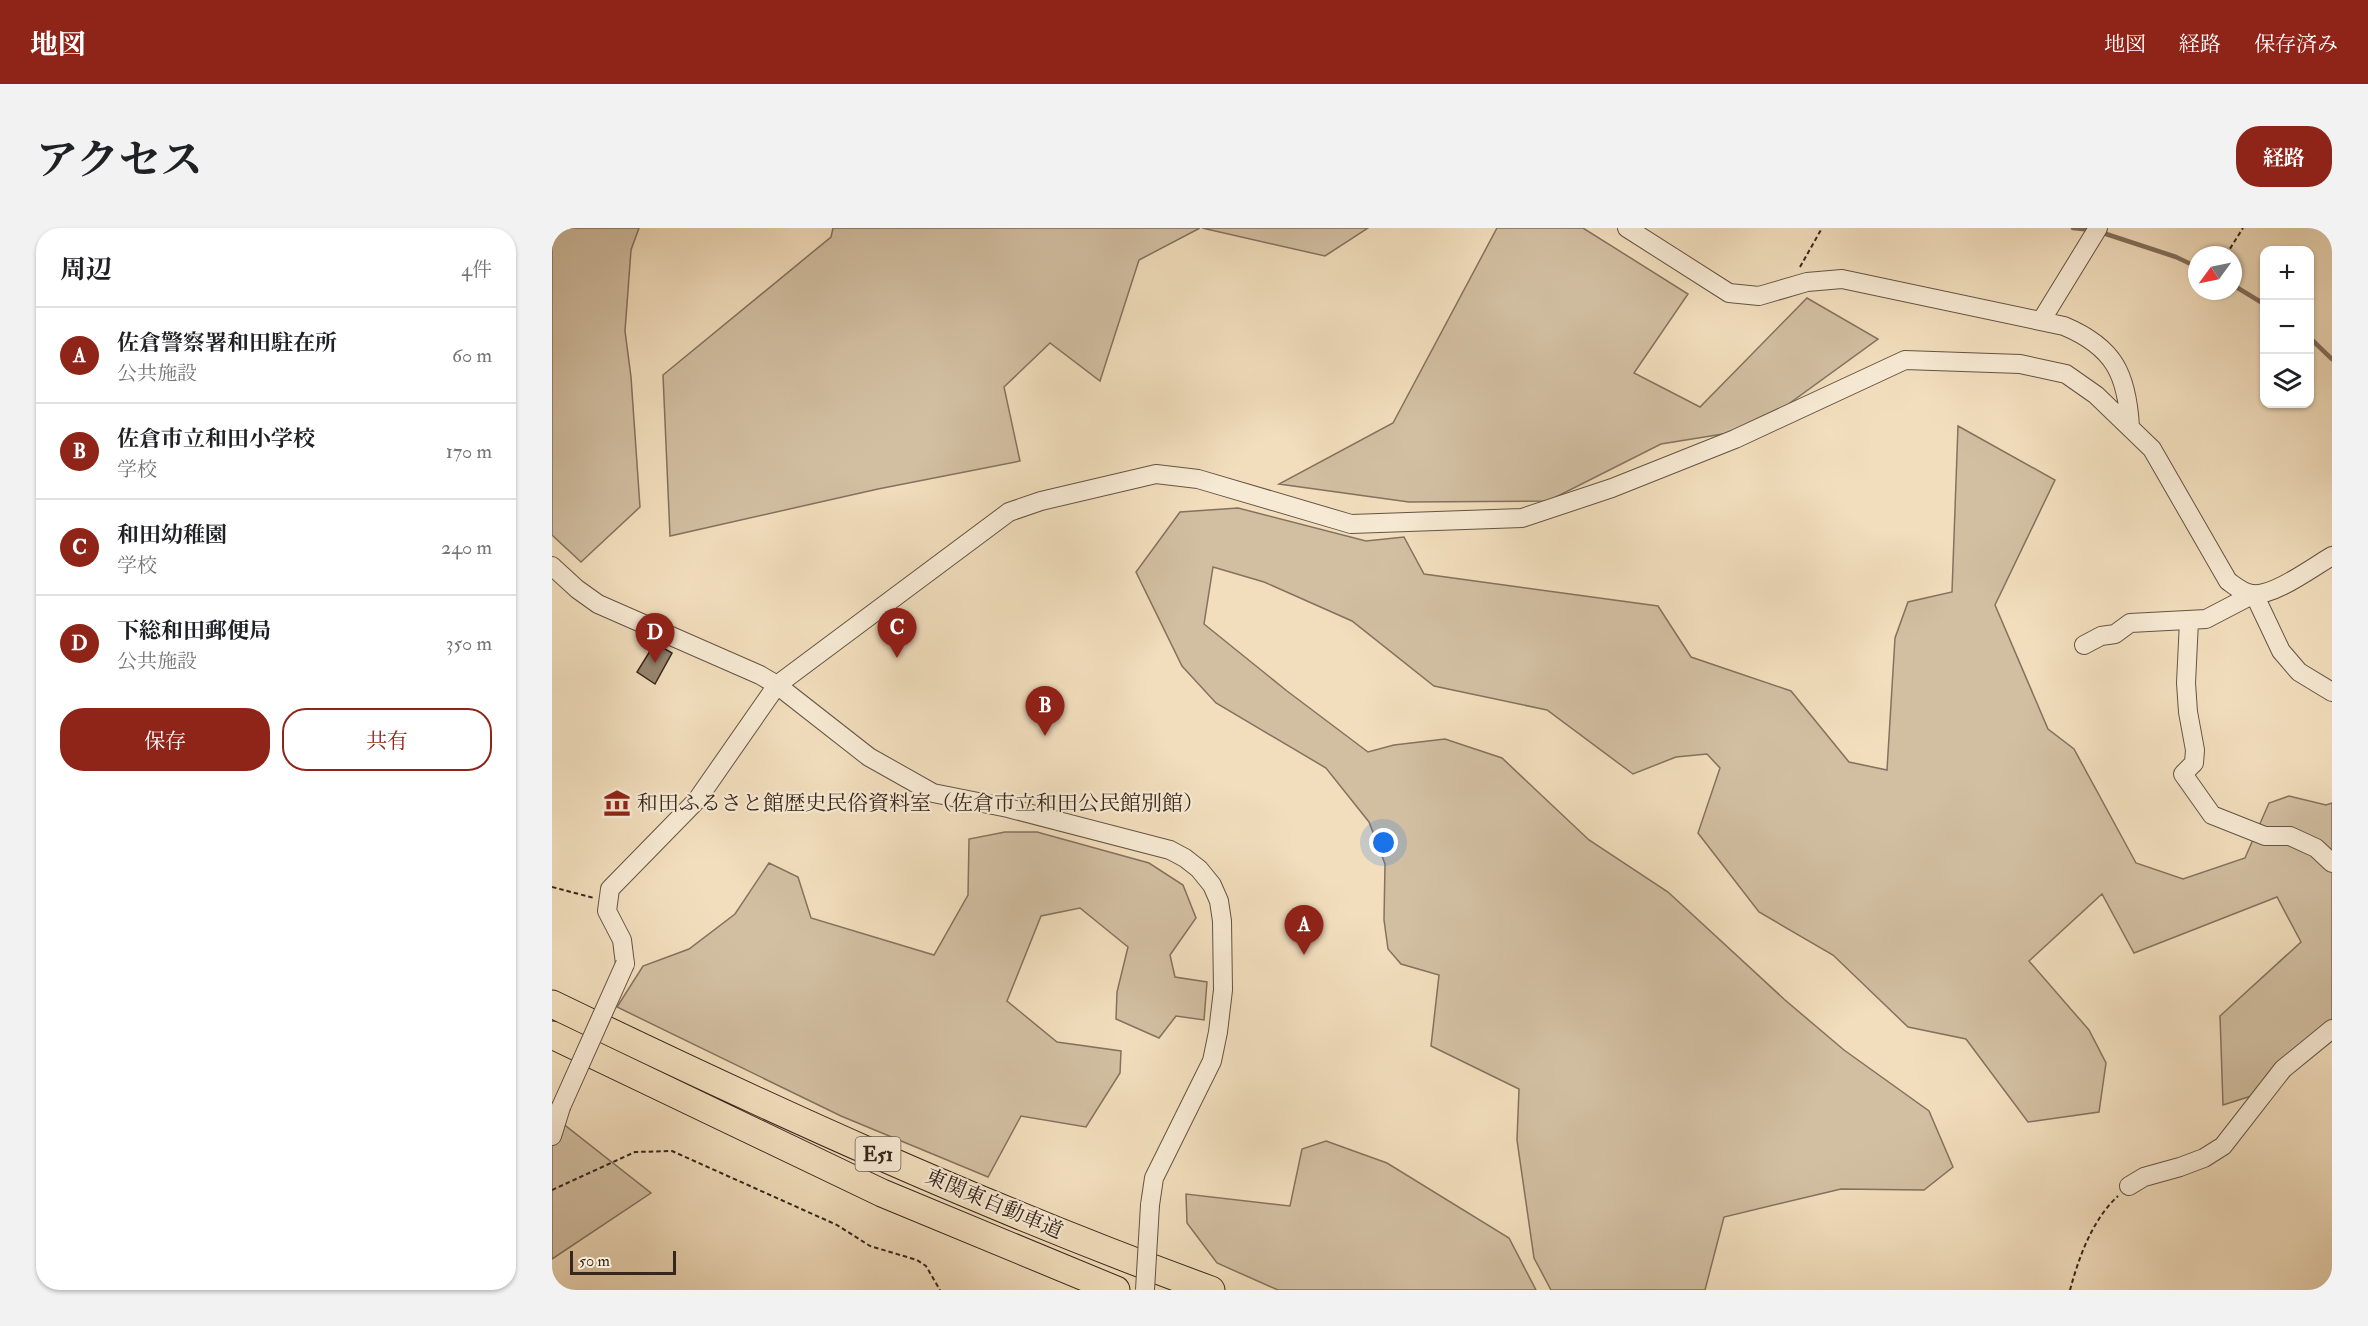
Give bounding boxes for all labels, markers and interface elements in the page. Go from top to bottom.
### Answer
text: 地図 [30,28,86,63]
text: 地図 [2104,31,2146,58]
text: 経路 [2179,31,2221,58]
text: 保存済み [2254,31,2338,58]
button: 経路 [2236,126,2332,187]
text: アクセス [36,135,203,187]
north arrow [2188,246,2242,300]
map controls [2260,246,2314,408]
button: + [2260,246,2314,300]
text: 周辺 [60,254,112,286]
text: 4件 [461,257,492,282]
button: − [2260,300,2314,354]
text: 佐倉警察署和田駐在所 [117,329,337,357]
text: A [73,343,86,368]
text: 60 m [452,343,492,368]
button: layers [2260,354,2314,408]
text: 公共施設 [117,361,197,386]
text: 佐倉市立和田小学校 [117,425,315,453]
text: B [73,439,86,464]
text: 170 m [446,439,492,464]
text: 学校 [117,457,157,482]
text: 和田幼稚園 [117,521,227,549]
text: C [72,535,87,560]
text: 240 m [441,535,492,560]
text: 学校 [117,553,157,578]
pin: C [878,608,916,658]
pin: D [636,614,674,663]
text: 下総和田郵便局 [117,617,271,645]
text: D [71,631,88,656]
text: 350 m [446,631,492,656]
text: 公共施設 [117,649,197,674]
pin: B [1026,686,1064,736]
button: 保存 [60,708,270,771]
button: 共有 [282,708,492,771]
museum icon: 和田ふるさと館歴史民俗資料室（佐倉市立和田公民館別館） [602,788,632,818]
place label: 和田ふるさと館歴史民俗資料室（佐倉市立和田公民館別館） [637,790,1204,817]
your location [1369,828,1398,857]
pin: A [1284,906,1323,955]
road number: E51 [856,1137,900,1171]
street label: 東関東自動車道 [921,1163,1067,1245]
scale bar [570,1248,676,1276]
text: 50 m [579,1251,610,1271]

